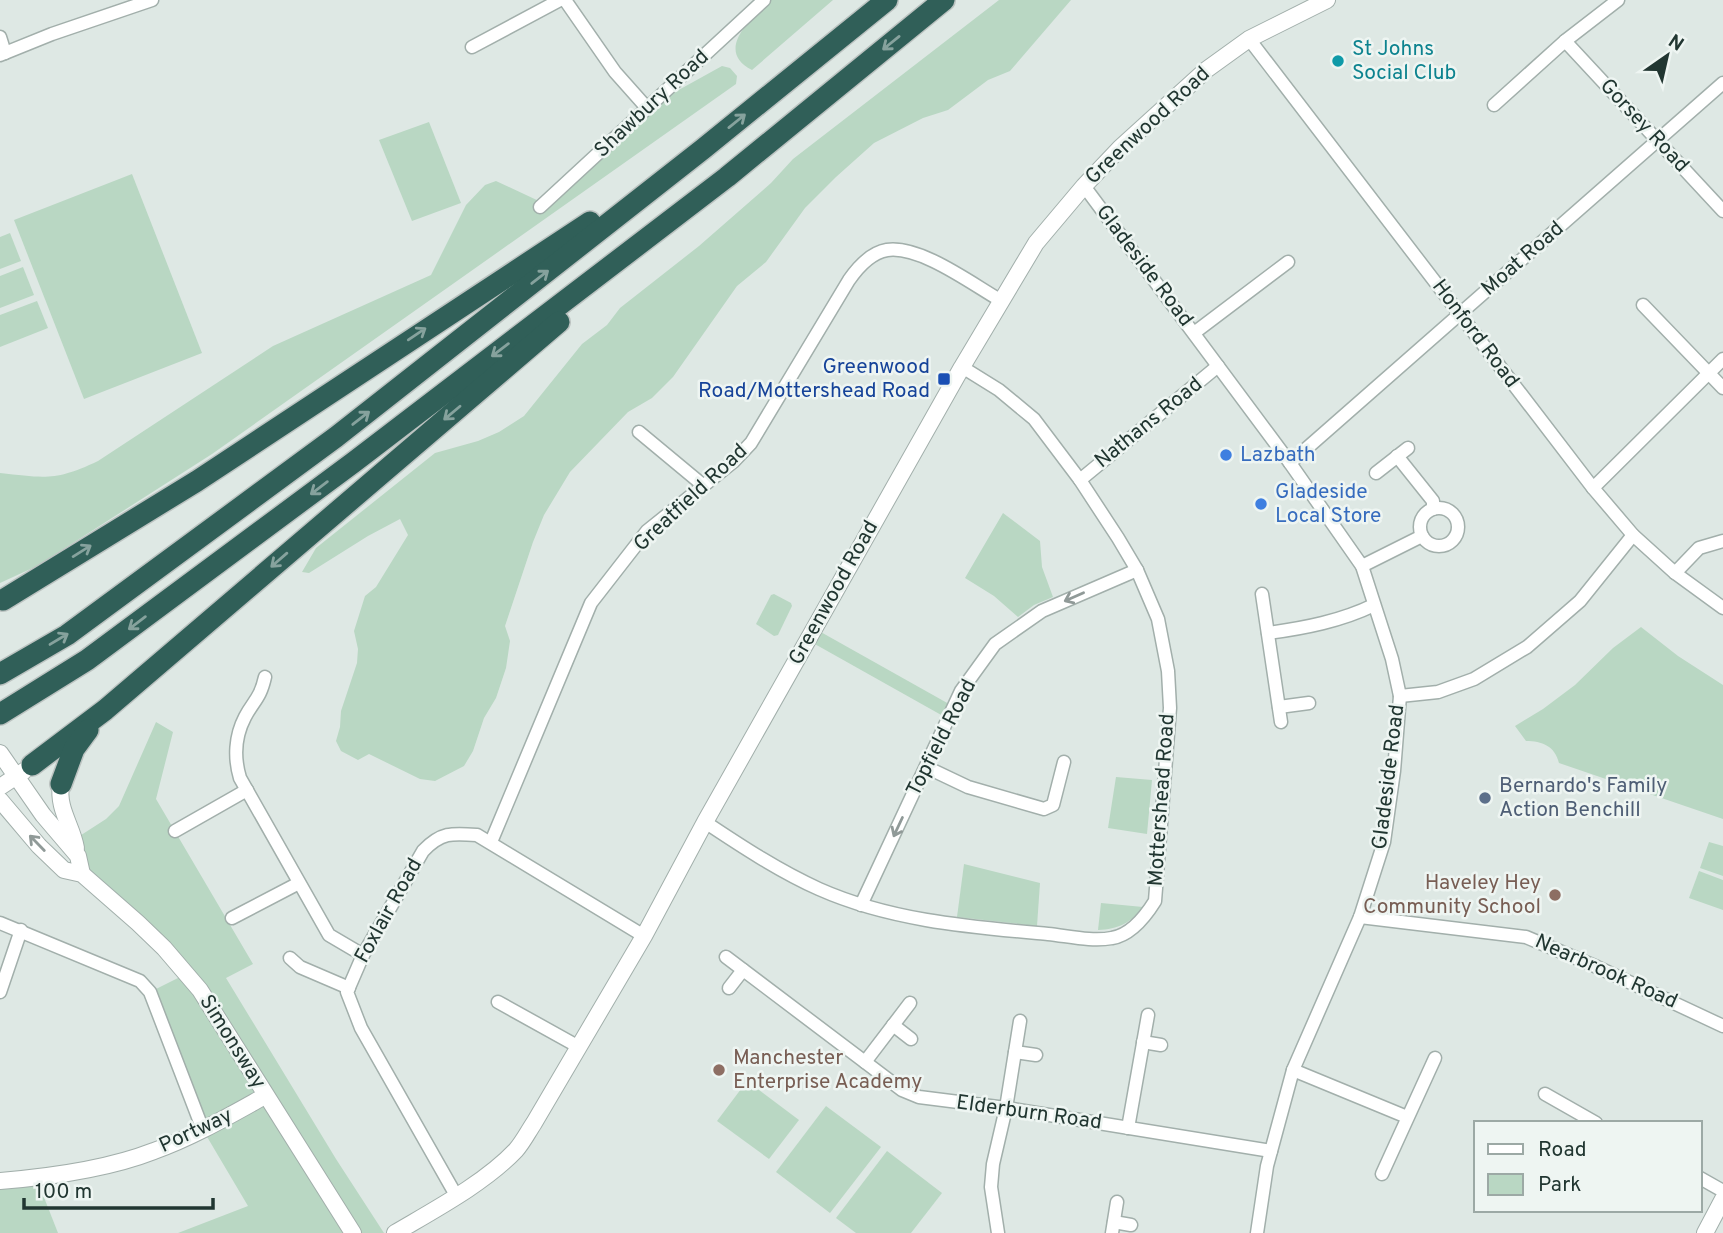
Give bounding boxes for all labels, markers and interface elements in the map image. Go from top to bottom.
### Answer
north arrow [1632,21,1702,91]
text: N [1663,30,1688,57]
one-way arrow [883,35,901,51]
place label: St Johns Social Club [1352,36,1456,87]
street label: Shawbury Road [589,44,715,164]
marker: St Johns Social Club [1330,53,1346,69]
street label: Greenwood Road [1080,61,1216,191]
street label: Gorsey Road [1593,73,1695,179]
one-way arrow [728,113,746,129]
street label: Gladeside Road [1089,200,1199,332]
street label: Moat Road [1476,216,1570,302]
one-way arrow [530,270,548,285]
street label: Honford Road [1425,274,1525,394]
one-way arrow [407,327,426,342]
one-way arrow [492,343,510,358]
place label: Greenwood Road/Mottershead Road [698,354,930,405]
marker: Greenwood Road/Mottershead Road [936,371,952,387]
street label: Nathans Road [1090,371,1208,475]
one-way arrow [444,405,462,421]
one-way arrow [351,410,369,425]
street label: Greatfield Road [628,438,754,558]
place label: Lazbath [1240,442,1316,469]
marker: Lazbath [1218,447,1234,463]
place label: Gladeside Local Store [1275,479,1381,530]
one-way arrow [310,481,329,495]
marker: Gladeside Local Store [1253,496,1269,512]
street label: Greenwood Road [783,516,885,670]
one-way arrow [72,544,91,559]
one-way arrow [270,552,288,568]
one-way arrow [1064,591,1086,604]
one-way arrow [128,616,146,631]
one-way arrow [48,632,68,646]
street label: Topfield Road [901,675,983,801]
street label: Gladeside Road [1367,703,1411,851]
street label: Mottershead Road [1142,713,1182,887]
place label: Bernardo's Family Action Benchill [1499,773,1667,824]
marker: Bernardo's Family Action Benchill [1477,790,1493,806]
one-way arrow [890,816,904,837]
one-way arrow [29,834,45,852]
street label: Foxlair Road [349,854,429,968]
place label: Haveley Hey Community School [1363,870,1541,921]
marker: Haveley Hey Community School [1547,887,1563,903]
street label: Nearbrook Road [1530,928,1682,1016]
street label: Simonsway [192,990,272,1094]
place label: Manchester Enterprise Academy [733,1045,922,1096]
marker: Manchester Enterprise Academy [711,1062,727,1078]
street label: Elderburn Road [954,1089,1104,1137]
street label: Portway [155,1102,237,1160]
legend [1474,1121,1702,1212]
text: Road [1538,1137,1587,1164]
scale bar [24,1166,214,1210]
text: Park [1538,1172,1581,1199]
text: 100 m [35,1179,92,1206]

